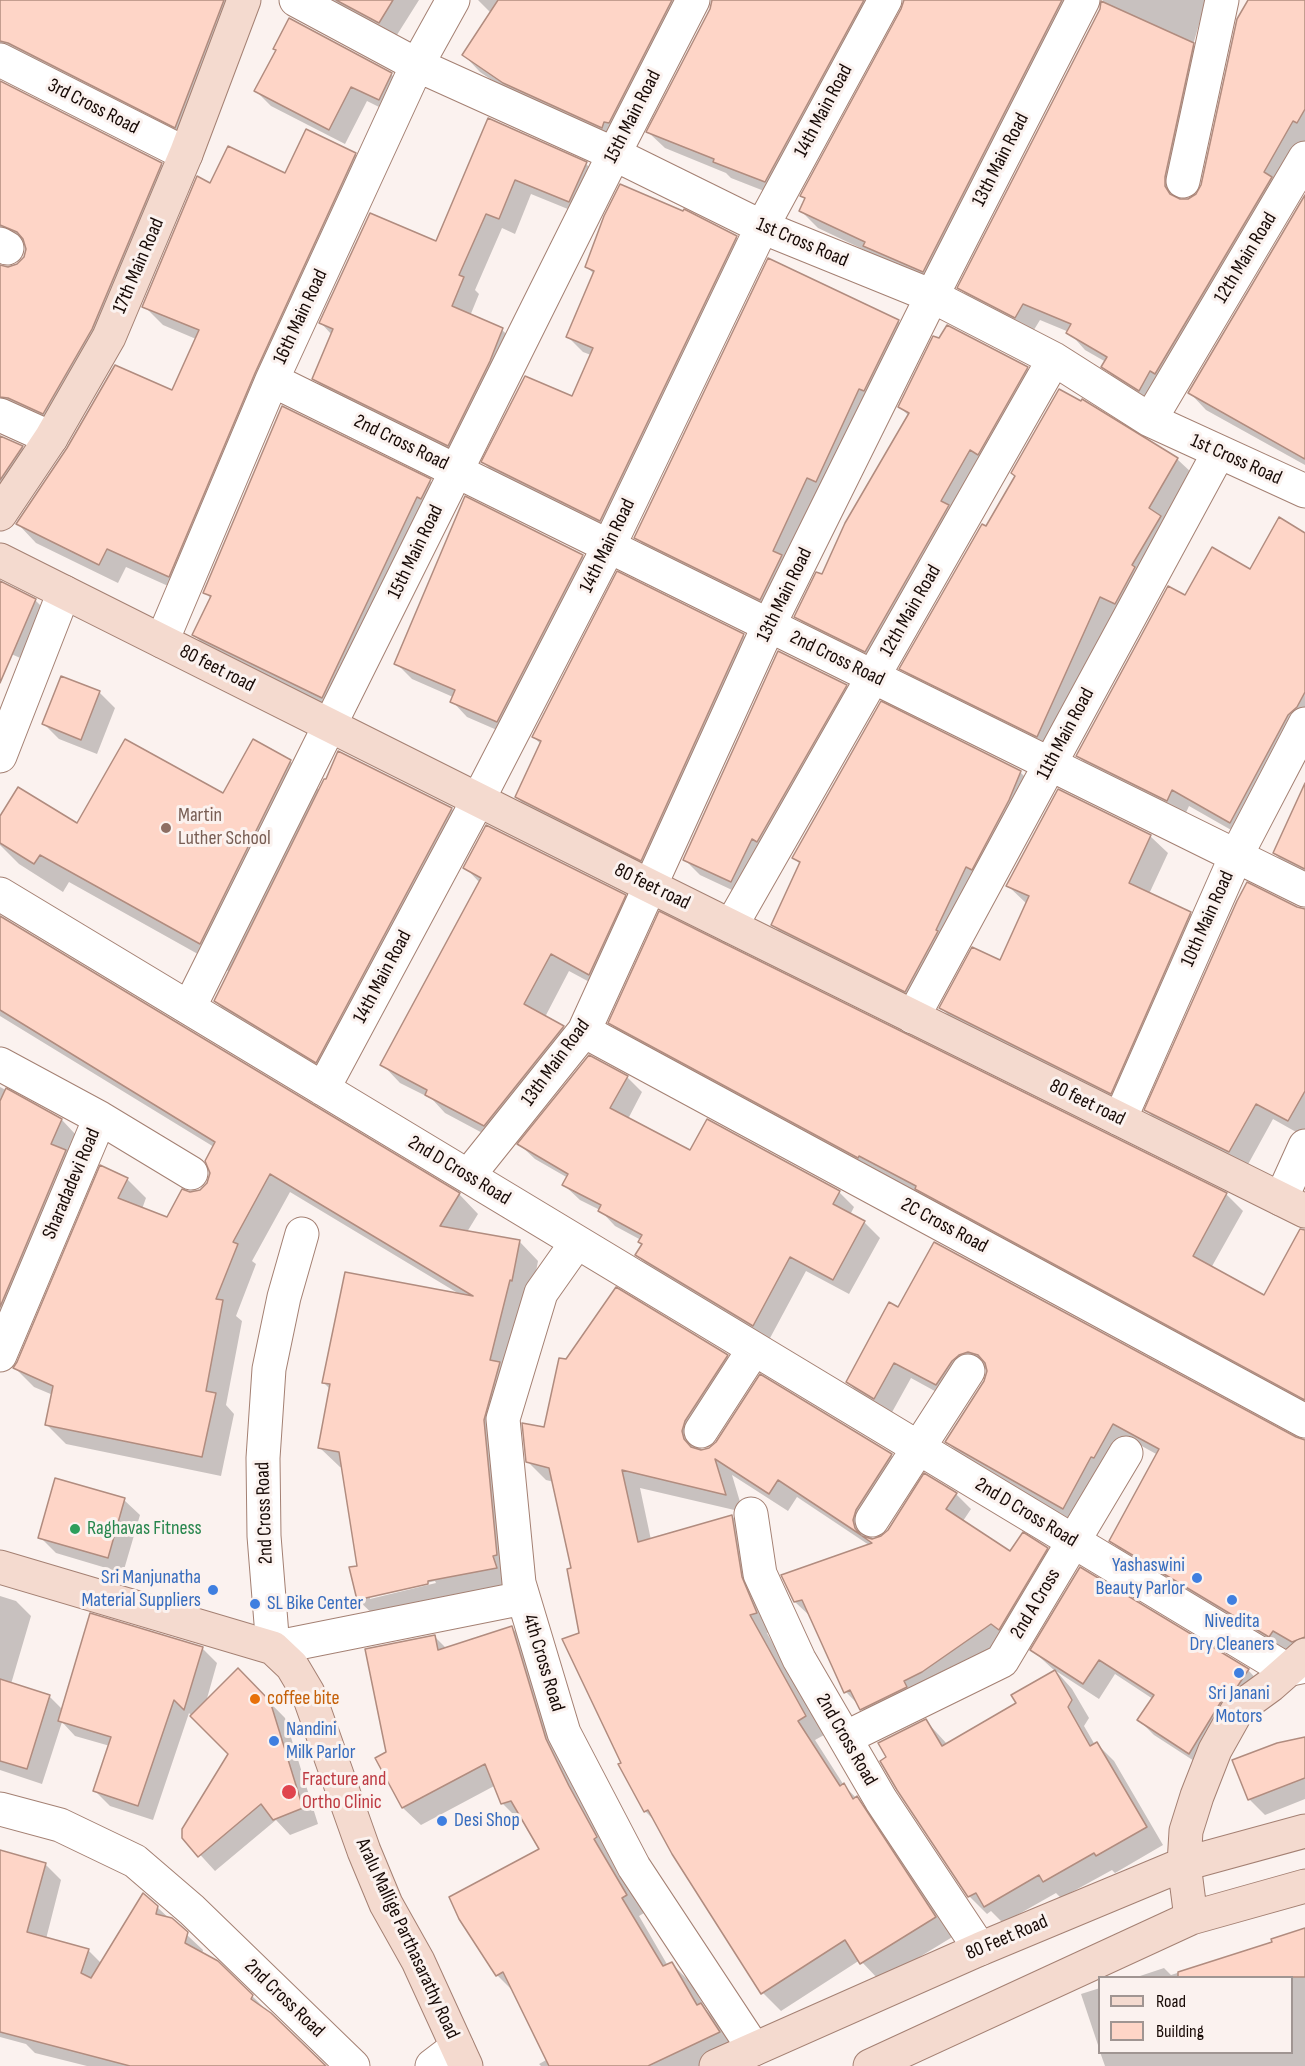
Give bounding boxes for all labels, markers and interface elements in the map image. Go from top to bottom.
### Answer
street label: 14th Main Road [790,61,858,161]
street label: 15th Main Road [599,66,667,168]
street label: 3rd Cross Road [43,74,143,140]
street label: 13th Main Road [967,109,1035,211]
street label: 12th Main Road [1210,208,1282,308]
street label: 1st Cross Road [752,213,852,273]
street label: 17th Main Road [108,215,170,317]
street label: 16th Main Road [269,266,333,368]
street label: 2nd Cross Road [350,410,452,476]
street label: 1st Cross Road [1187,429,1285,491]
street label: 14th Main Road [575,495,641,597]
street label: 15th Main Road [383,501,449,603]
street label: 13th Main Road [752,544,818,646]
street label: 12th Main Road [875,561,947,661]
street label: 2nd Cross Road [786,626,888,692]
street label: 80 feet road [175,640,259,698]
street label: 11th Main Road [1032,684,1100,784]
place label: Martin Luther School [178,804,271,851]
marker: Martin Luther School [159,821,173,835]
street label: 80 feet road [610,858,694,916]
street label: 10th Main Road [1176,867,1240,971]
street label: 14th Main Road [349,927,417,1027]
street label: 13th Main Road [516,1015,596,1111]
street label: 80 feet road [1045,1074,1129,1132]
street label: Sharadadevi Road [38,1125,106,1243]
street label: 2nd D Cross Road [403,1131,515,1211]
street label: 2C Cross Road [896,1193,992,1259]
street label: 2nd Cross Road [251,1461,279,1565]
street label: 2nd D Cross Road [970,1473,1082,1553]
place label: Raghavas Fitness [87,1517,202,1541]
marker: Raghavas Fitness [68,1522,82,1536]
place label: Yashaswini Beauty Parlor [1096,1554,1185,1601]
street label: 2nd A Cross [1006,1565,1066,1643]
place label: Sri Manjunatha Material Suppliers [81,1566,201,1613]
marker: Yashaswini Beauty Parlor [1190,1571,1204,1585]
marker: Sri Manjunatha Material Suppliers [206,1583,220,1597]
place label: SL Bike Center [267,1592,363,1616]
marker: Nivedita Dry Cleaners [1225,1593,1239,1607]
marker: SL Bike Center [248,1597,262,1611]
place label: Nivedita Dry Cleaners [1189,1610,1275,1657]
street label: 4th Cross Road [517,1612,569,1714]
marker: Sri Janani Motors [1232,1666,1246,1680]
place label: Sri Janani Motors [1208,1682,1270,1729]
place label: coffee bite [267,1687,339,1711]
street label: 2nd Cross Road [810,1690,882,1790]
marker: coffee bite [248,1692,262,1706]
place label: Nandini Milk Parlor [286,1718,356,1765]
marker: Nandini Milk Parlor [267,1734,281,1748]
place label: Fracture and Ortho Clinic [302,1768,386,1815]
marker: Fracture and Ortho Clinic [280,1783,298,1801]
place label: Desi Shop [454,1809,520,1833]
marker: Desi Shop [435,1814,449,1828]
street label: Aralu Mallige Parthasarathy Road [350,1835,464,2043]
street label: 80 Feet Road [962,1910,1052,1966]
street label: 2nd Cross Road [239,1955,329,2043]
legend [1098,1976,1293,2054]
text: Road [1156,1991,1186,2012]
text: Building [1156,2021,1204,2042]

